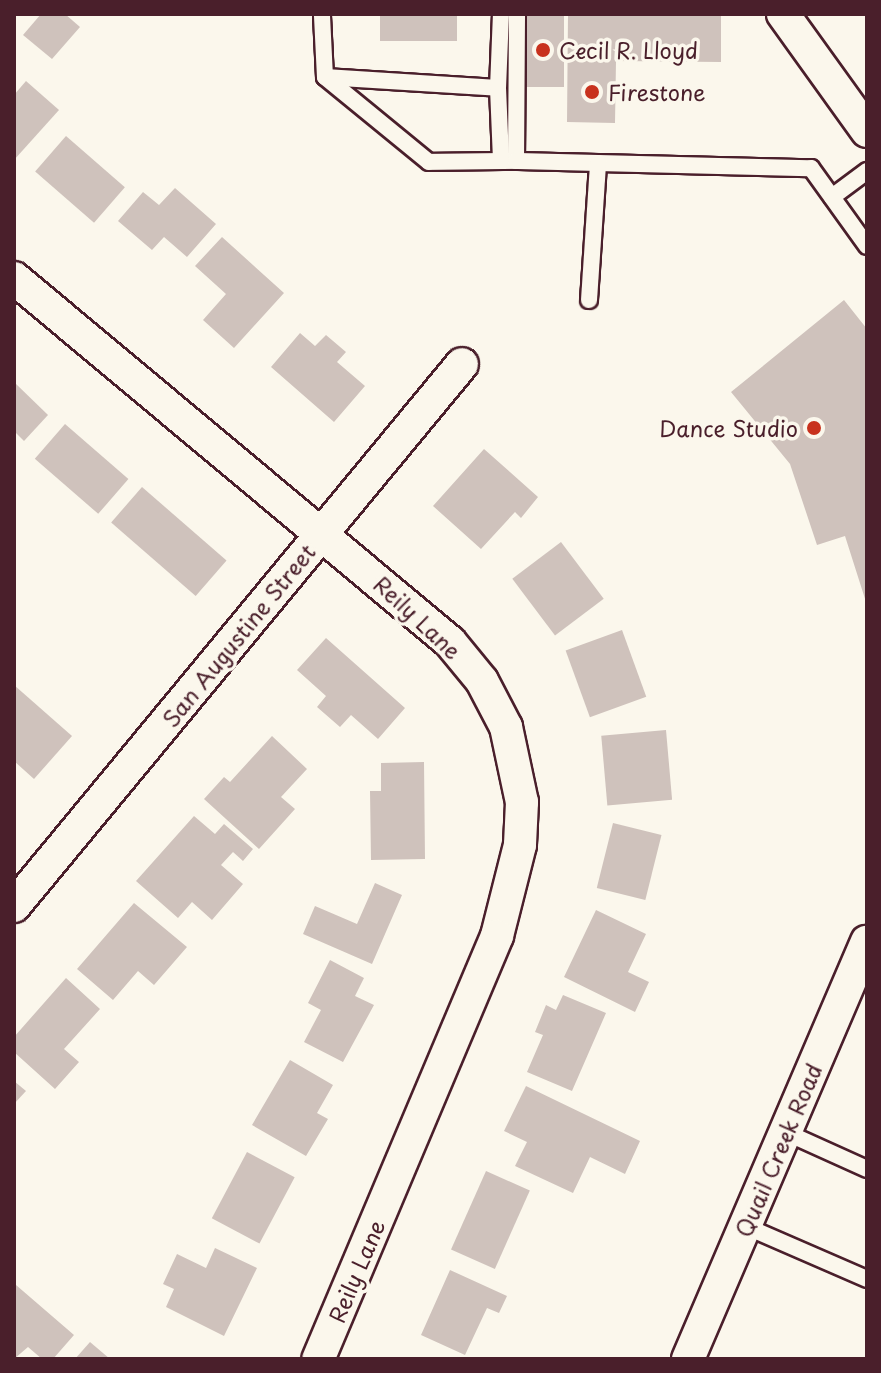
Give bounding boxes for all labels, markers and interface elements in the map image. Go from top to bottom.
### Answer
place label: Cecil R. Lloyd [559,37,701,63]
marker: Cecil R. Lloyd [534,41,552,59]
place label: Firestone [608,79,706,105]
marker: Firestone [583,83,601,101]
place label: Dance Studio [658,415,798,441]
marker: Dance Studio [805,419,823,437]
street label: San Augustine Street [156,539,320,731]
street label: Reily Lane [369,570,467,664]
street label: Quail Creek Road [729,1058,827,1242]
street label: Reily Lane [322,1215,390,1327]

